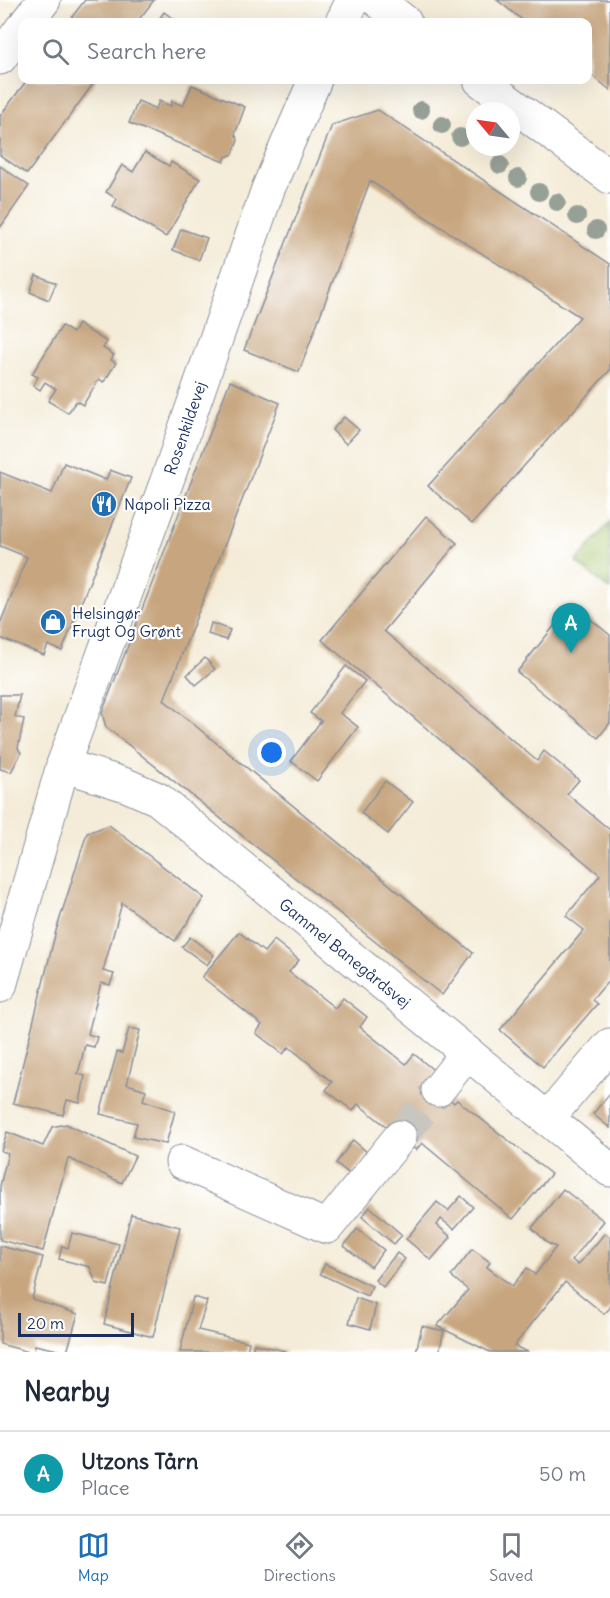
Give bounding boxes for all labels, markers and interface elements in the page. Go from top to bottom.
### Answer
search box [18,18,592,84]
icon: search [39,35,72,68]
text: Search here [87,37,206,65]
north arrow [466,102,520,156]
street label: Rosenkildevej [160,379,210,477]
restaurant icon: Napoli Pizza [89,489,119,519]
place label: Napoli Pizza [124,494,211,514]
place label: Helsingør Frugt Og Grønt [72,603,181,641]
pin: A [552,604,590,653]
shop icon: Helsingør Frugt Og Grønt [38,607,68,637]
your location [257,738,286,767]
street label: Gammel Banegårdsvej [275,894,415,1012]
scale bar [18,1310,134,1338]
text: 20 m [27,1313,64,1333]
text: Nearby [24,1375,110,1408]
text: Utzons Tårn [81,1447,198,1475]
text: A [37,1461,50,1486]
text: 50 m [539,1461,586,1486]
text: Place [81,1475,129,1500]
tab: Map [77,1529,110,1585]
tab: Directions [263,1529,336,1585]
tab: Saved [489,1529,533,1585]

